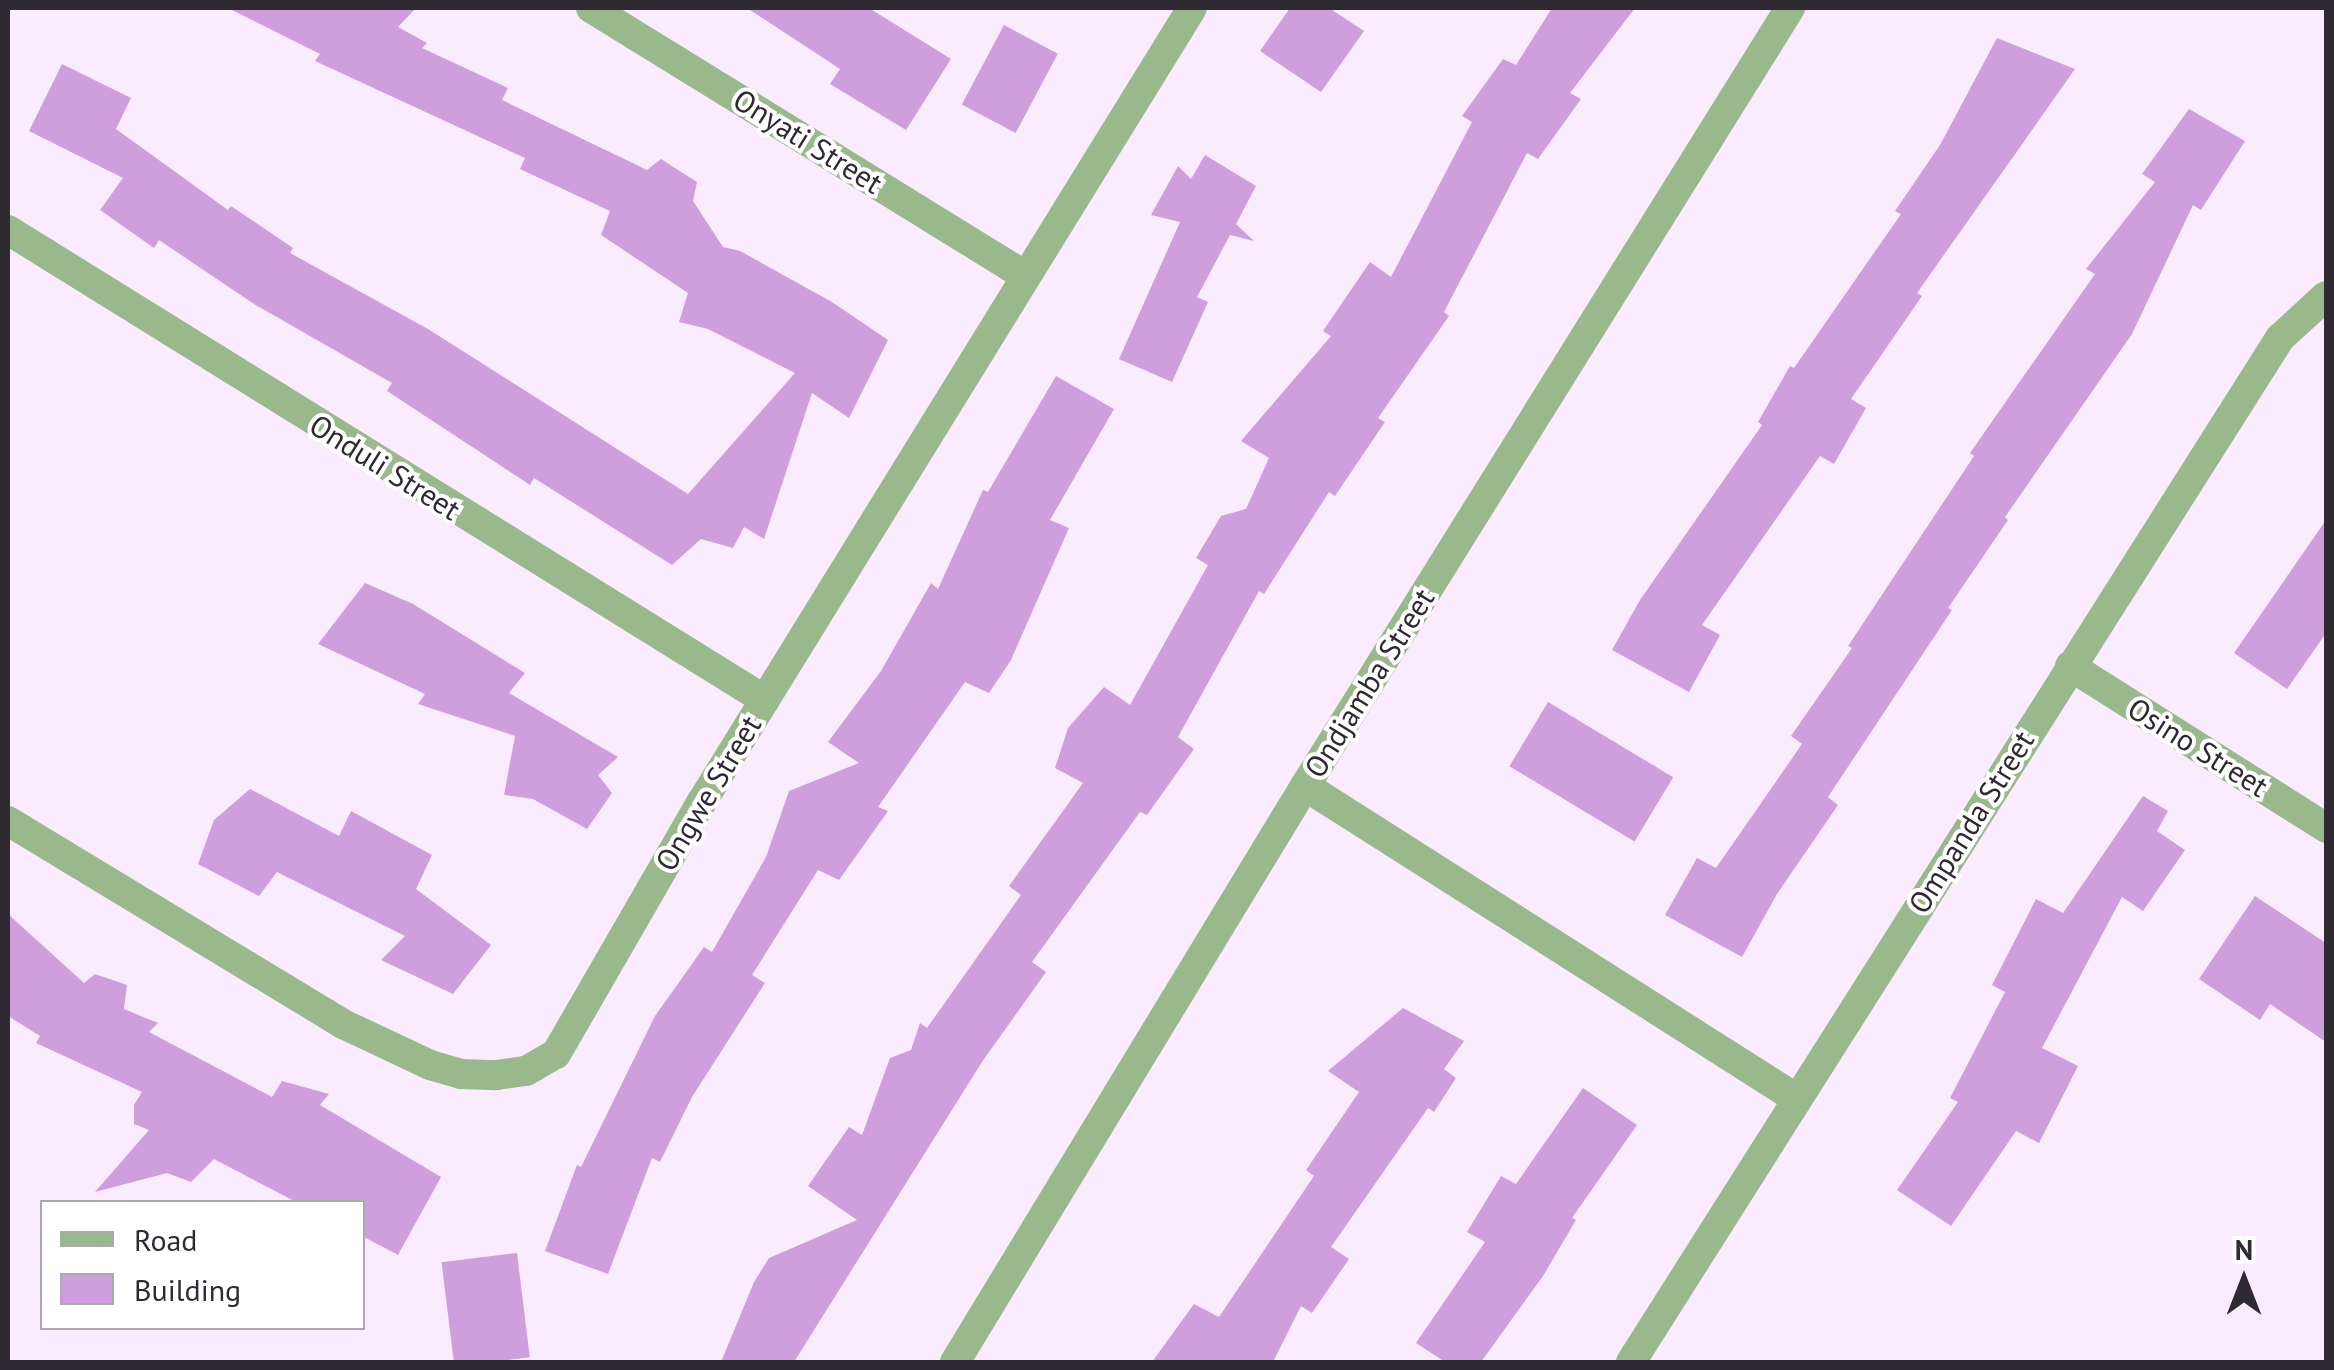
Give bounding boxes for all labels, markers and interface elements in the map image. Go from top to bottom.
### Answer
street label: Onyati Street [727,81,889,201]
street label: Onduli Street [303,407,467,527]
street label: Ondjamba Street [1296,582,1442,784]
street label: Osino Street [2121,690,2275,804]
street label: Ongwe Street [648,709,768,877]
street label: Ompanda Street [1901,724,2041,920]
legend [40,1200,365,1330]
text: Road [134,1220,198,1259]
north arrow [2194,1230,2294,1330]
text: N [2235,1231,2253,1268]
text: Building [134,1270,241,1309]

